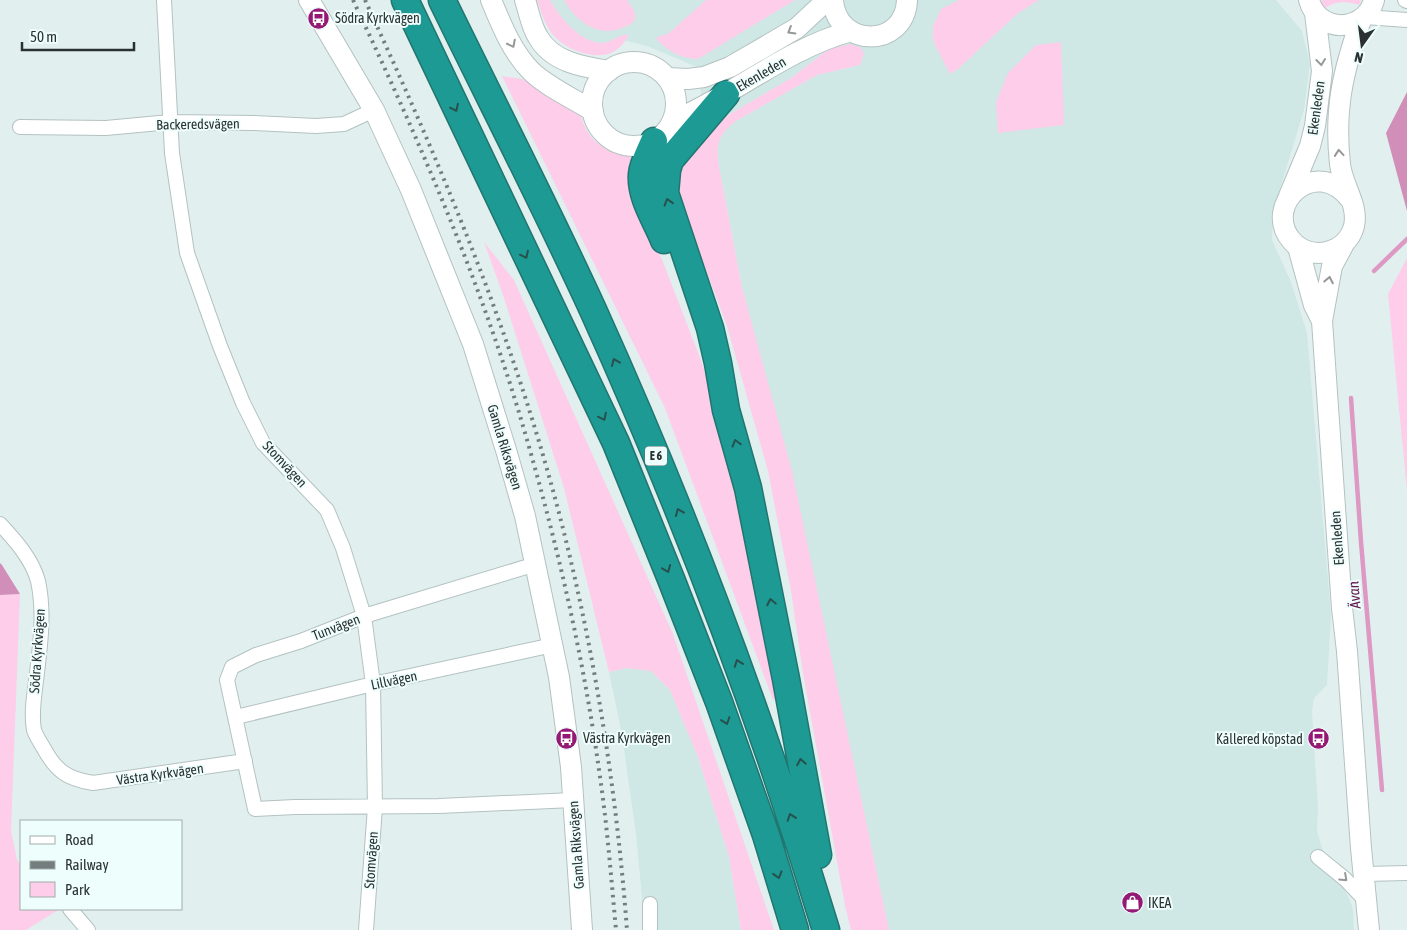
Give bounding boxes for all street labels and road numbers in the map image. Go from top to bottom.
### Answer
street label: Ekenleden [733,53,789,95]
street label: Ekenleden [1304,80,1328,136]
street label: Backeredsvägen [156,115,240,133]
street label: Gamla Riksvägen [484,402,526,492]
street label: Stomvägen [260,438,310,490]
road number: E 6 [645,446,667,466]
street label: Ekenleden [1327,510,1347,566]
street label: Södra Kyrkvägen [26,608,48,694]
street label: Tunvägen [310,611,362,643]
street label: Lillvägen [369,667,419,693]
street label: Västra Kyrkvägen [115,760,205,788]
street label: Gamla Riksvägen [565,800,587,890]
street label: Stomvägen [361,831,381,889]

